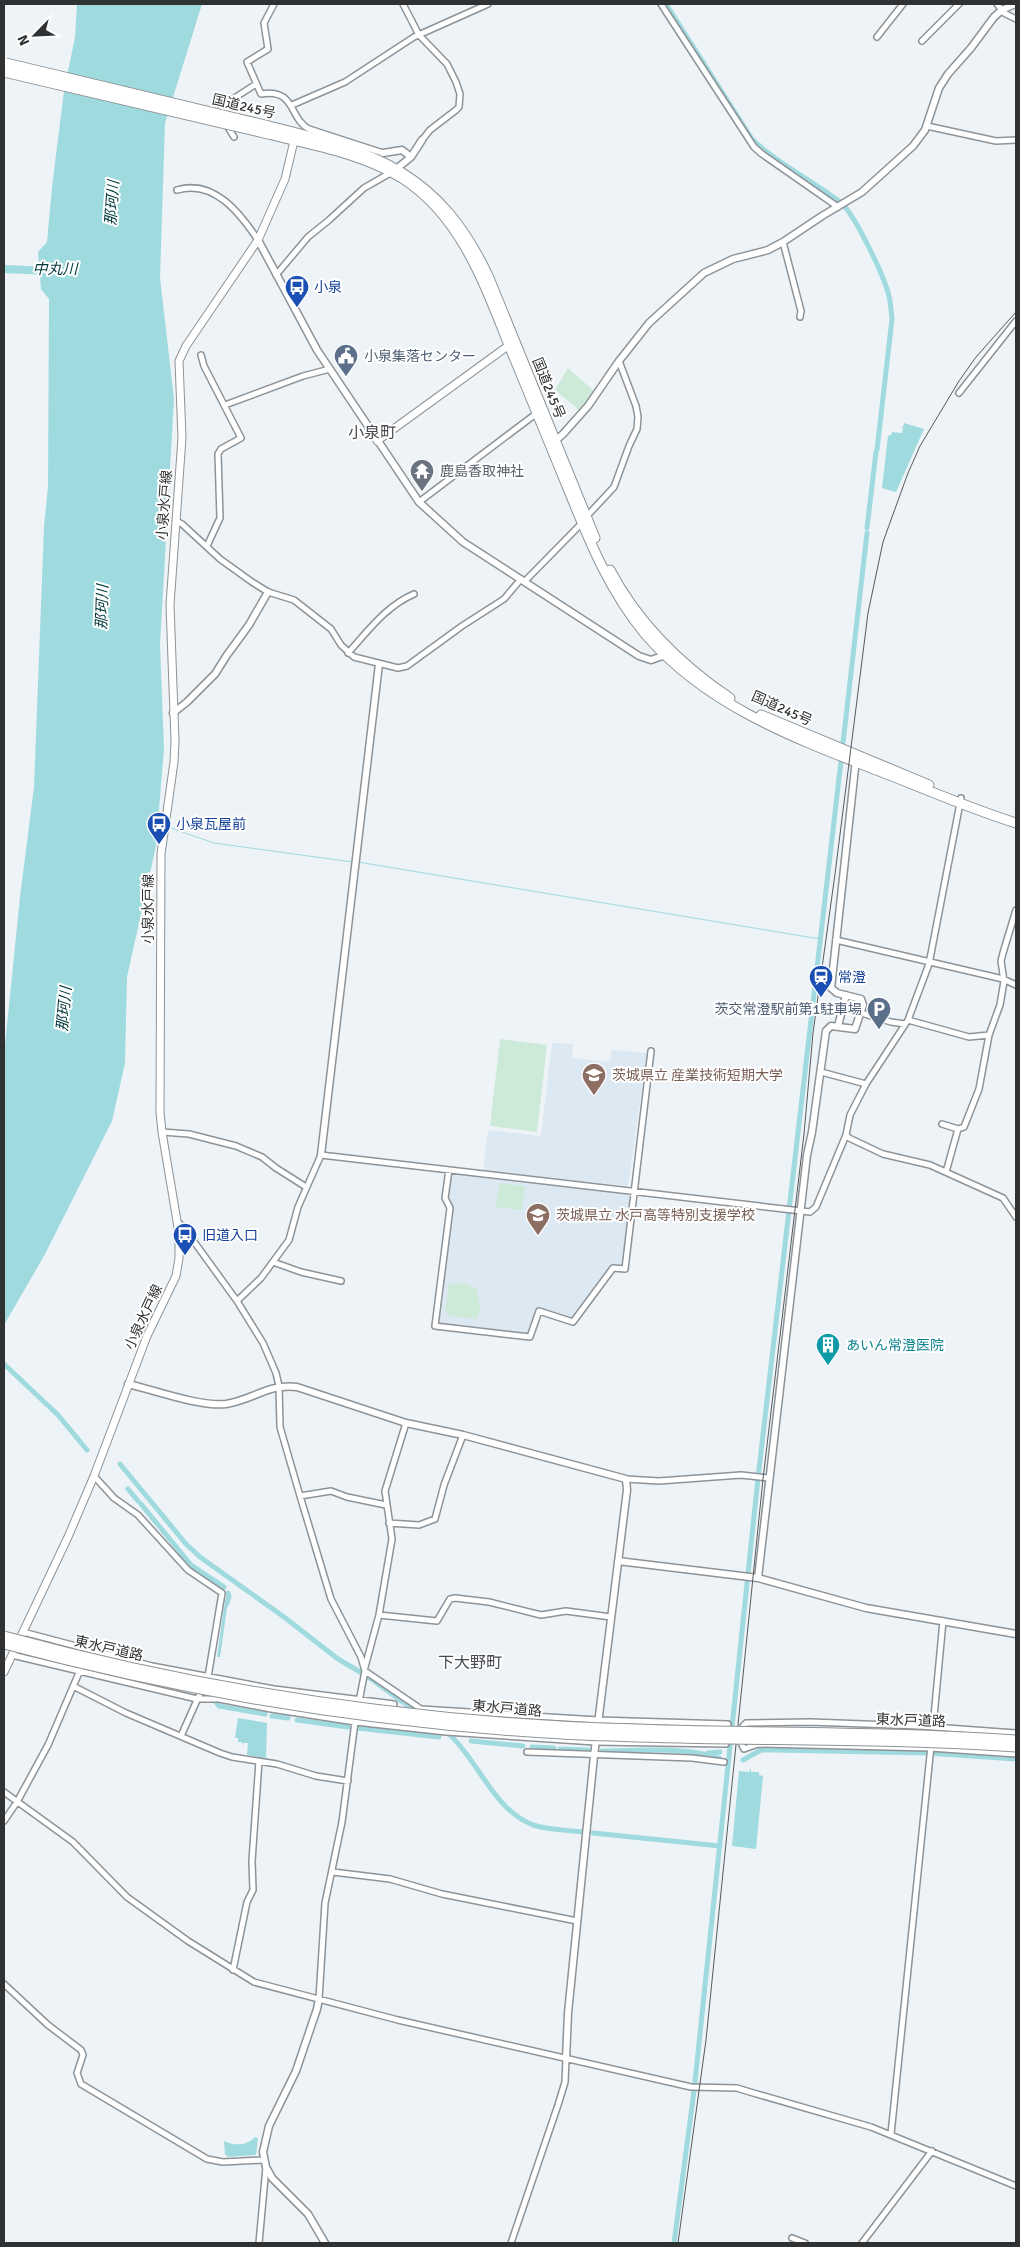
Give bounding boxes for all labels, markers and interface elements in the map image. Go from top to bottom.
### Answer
north arrow [10,10,60,60]
text: N [14,32,33,48]
street label: 国道245号 [210,91,277,122]
water label: 那珂川 [101,178,123,226]
water label: 中丸川 [32,260,79,278]
bus stop icon: 小泉 [284,274,310,308]
place label: 小泉 [314,279,342,296]
public building icon: 小泉集落センター [333,343,359,377]
place label: 小泉集落センター [364,348,476,365]
street label: 国道245号 [529,355,569,421]
district label: 小泉町 [348,423,396,443]
temple icon: 鹿島香取神社 [409,458,435,492]
place label: 鹿島香取神社 [440,463,524,480]
street label: 小泉水戸線 [154,470,175,541]
water label: 那珂川 [92,582,112,630]
street label: 国道245号 [749,688,815,729]
bus stop icon: 小泉瓦屋前 [146,811,172,845]
place label: 小泉瓦屋前 [176,816,246,833]
street label: 小泉水戸線 [140,874,157,944]
station icon: 常澄 [808,964,834,998]
place label: 常澄 [838,969,866,986]
water label: 那珂川 [53,984,75,1032]
parking icon: 茨交常澄駅前第1駐車場 [866,996,892,1030]
place label: 茨交常澄駅前第1駐車場 [714,1001,862,1018]
school or university icon: 茨城県立 産業技術短期大学 [581,1062,607,1096]
place label: 茨城県立 産業技術短期大学 [612,1067,783,1084]
school or university icon: 茨城県立 水戸高等特別支援学校 [525,1202,551,1236]
place label: 茨城県立 水戸高等特別支援学校 [556,1207,755,1224]
bus stop icon: 旧道入口 [172,1222,198,1256]
place label: 旧道入口 [202,1227,258,1244]
street label: 小泉水戸線 [121,1282,166,1353]
building icon: あいん常澄医院 [815,1332,841,1366]
place label: あいん常澄医院 [846,1337,944,1354]
street label: 東水戸道路 [73,1632,145,1665]
district label: 下大野町 [438,1653,502,1673]
street label: 東水戸道路 [471,1697,543,1720]
street label: 東水戸道路 [876,1711,946,1730]

